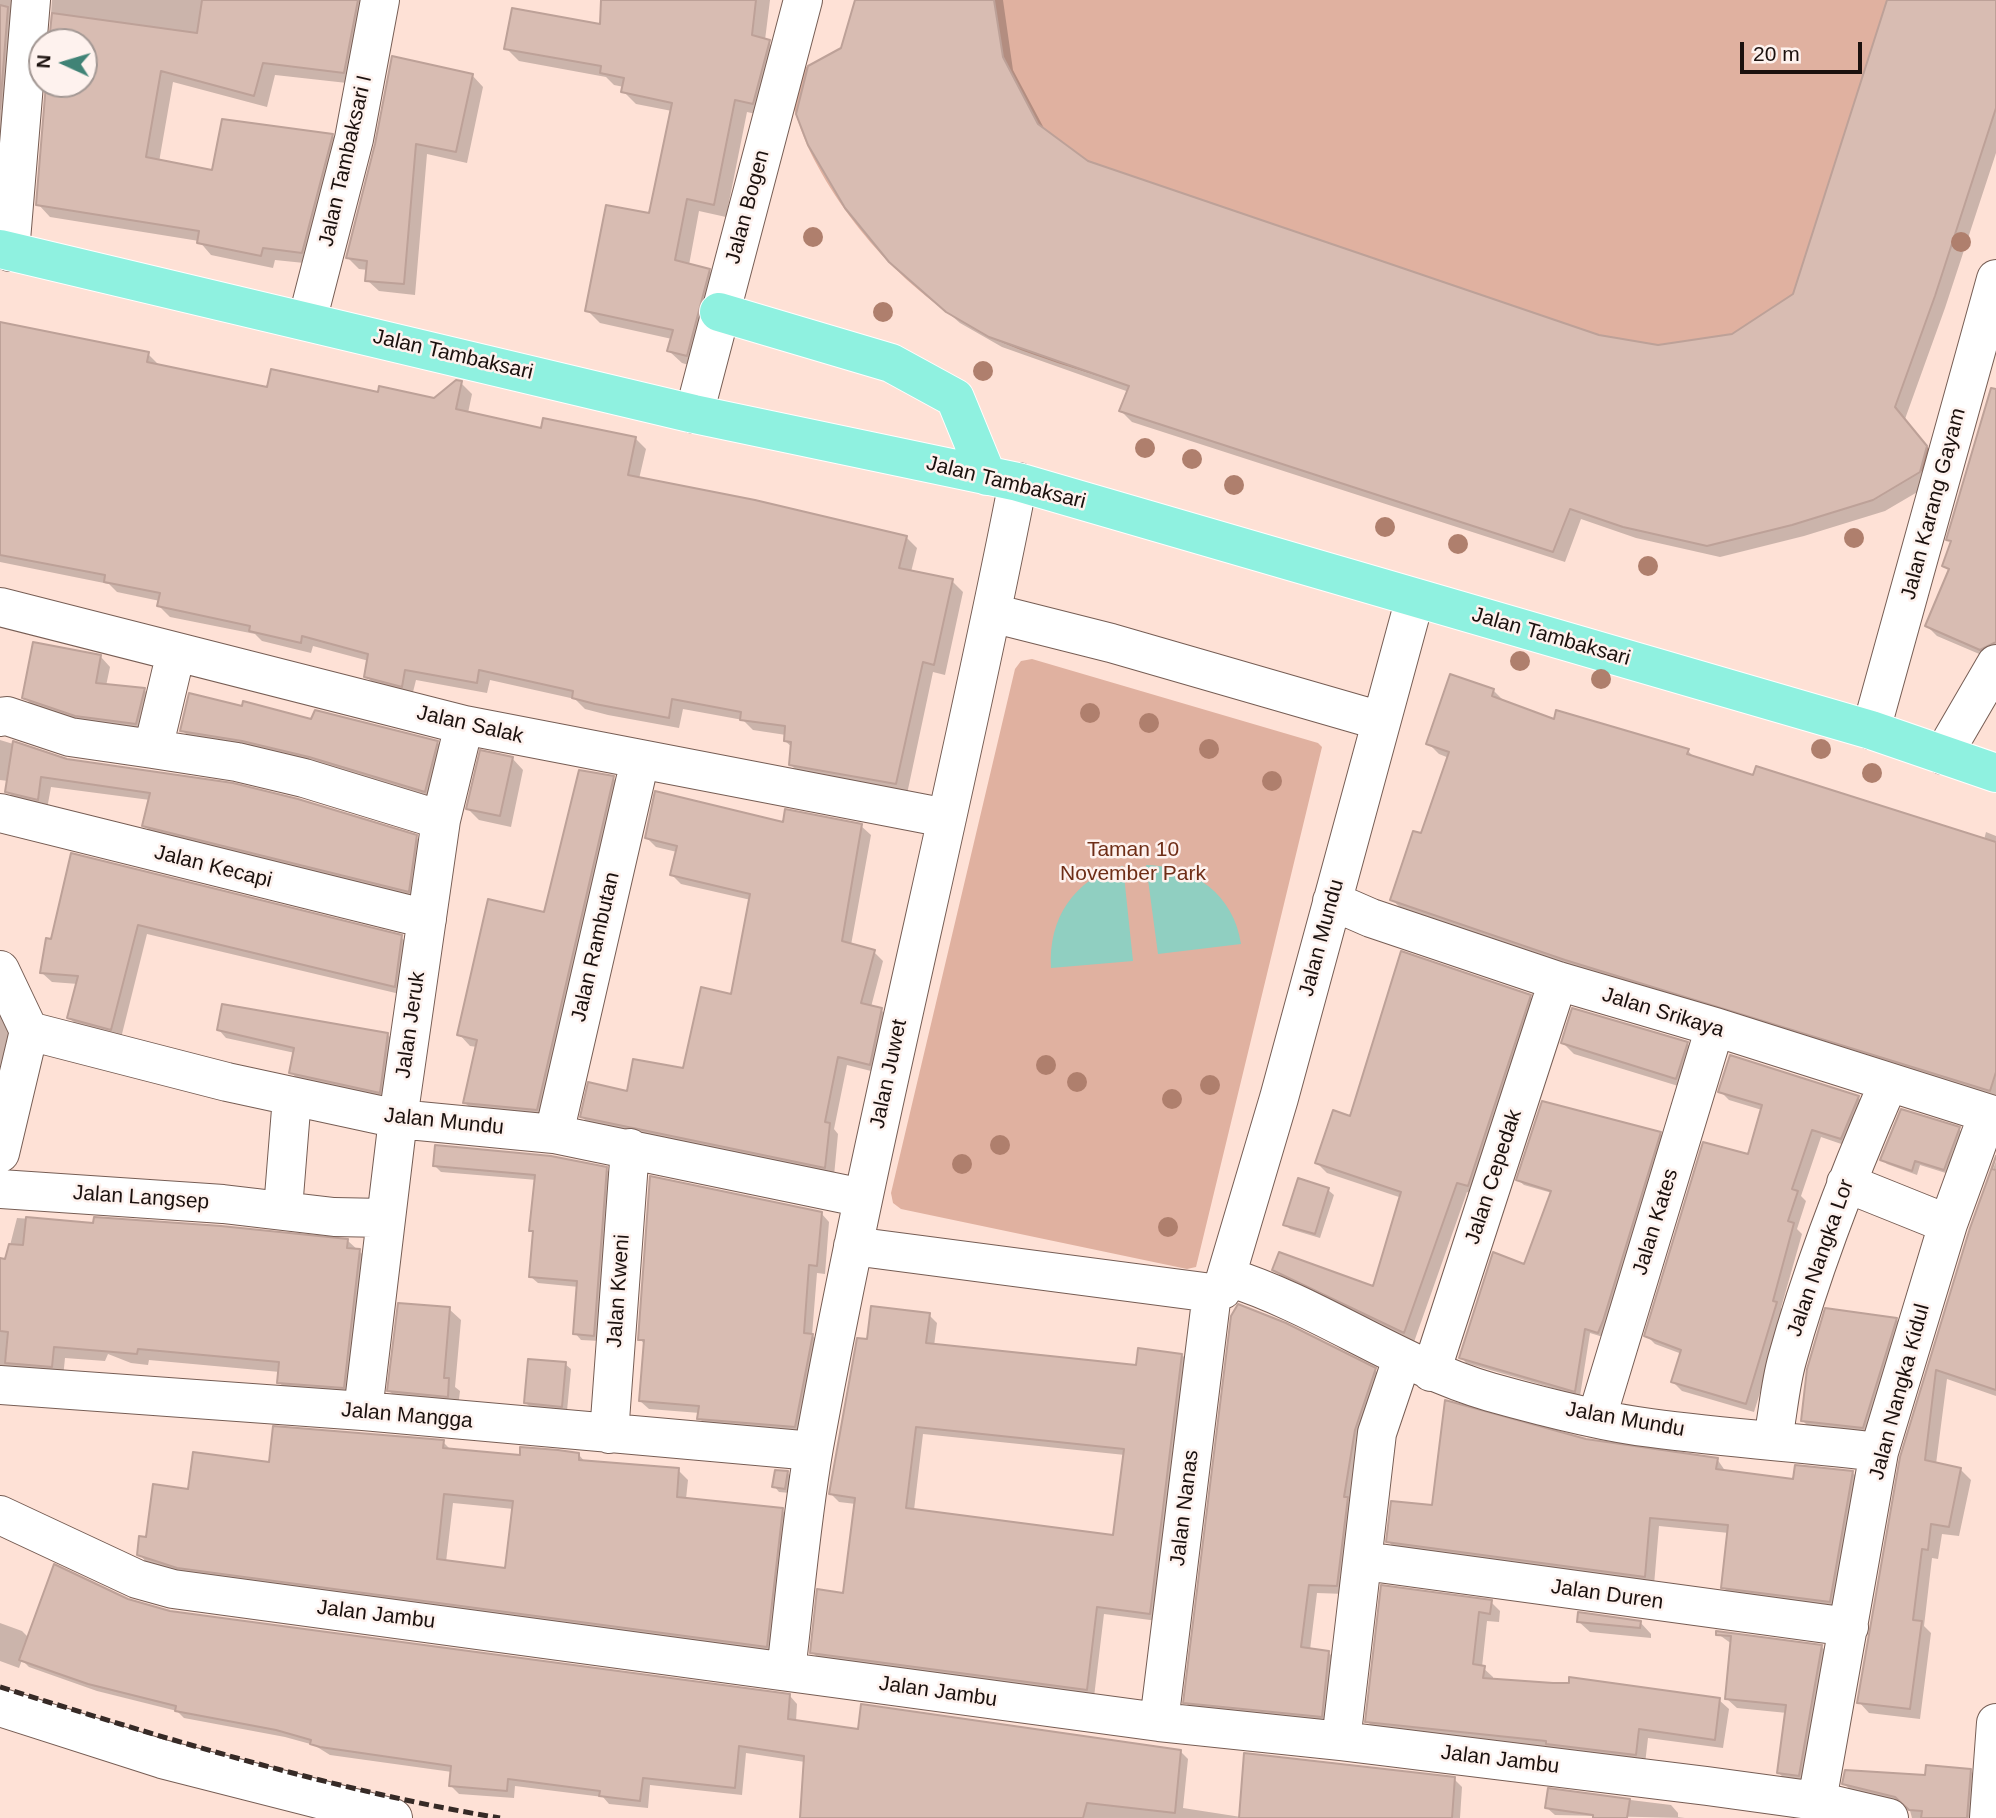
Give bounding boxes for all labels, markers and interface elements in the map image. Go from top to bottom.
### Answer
north arrow [28,28,98,98]
scale bar [1744,28,1867,72]
text: 20 m [1753,42,1800,65]
text: N [33,54,55,69]
street label: Jalan Tambaksari I [314,73,378,249]
street label: Jalan Bogen [721,147,775,267]
street label: Jalan Tambaksari [371,324,535,386]
street label: Jalan Karang Gayam [1896,405,1972,603]
street label: Jalan Tambaksari [924,451,1088,515]
street label: Jalan Tambaksari [1469,602,1633,672]
street label: Jalan Salak [414,701,526,749]
park label: Taman 10 November Park [1060,837,1206,887]
street label: Jalan Kecapi [152,840,274,894]
street label: Jalan Rambutan [567,870,625,1024]
street label: Jalan Mundu [1294,877,1350,999]
street label: Jalan Jeruk [391,970,431,1080]
street label: Jalan Srikaya [1599,983,1727,1043]
street label: Jalan Juwet [865,1017,913,1131]
street label: Jalan Mundu [383,1103,505,1141]
street label: Jalan Cepedak [1460,1106,1528,1248]
street label: Jalan Kates [1628,1166,1684,1278]
street label: Jalan Nangka Lor [1782,1176,1860,1340]
street label: Jalan Langsep [72,1181,210,1215]
street label: Jalan Kweni [602,1234,636,1348]
street label: Jalan Nangka Kidul [1864,1301,1936,1483]
street label: Jalan Mundu [1564,1397,1686,1443]
street label: Jalan Mangga [340,1398,474,1434]
street label: Jalan Nanas [1165,1449,1205,1567]
street label: Jalan Duren [1549,1575,1665,1615]
street label: Jalan Jambu [315,1595,437,1635]
street label: Jalan Jambu [877,1671,999,1713]
street label: Jalan Jambu [1439,1740,1561,1780]

